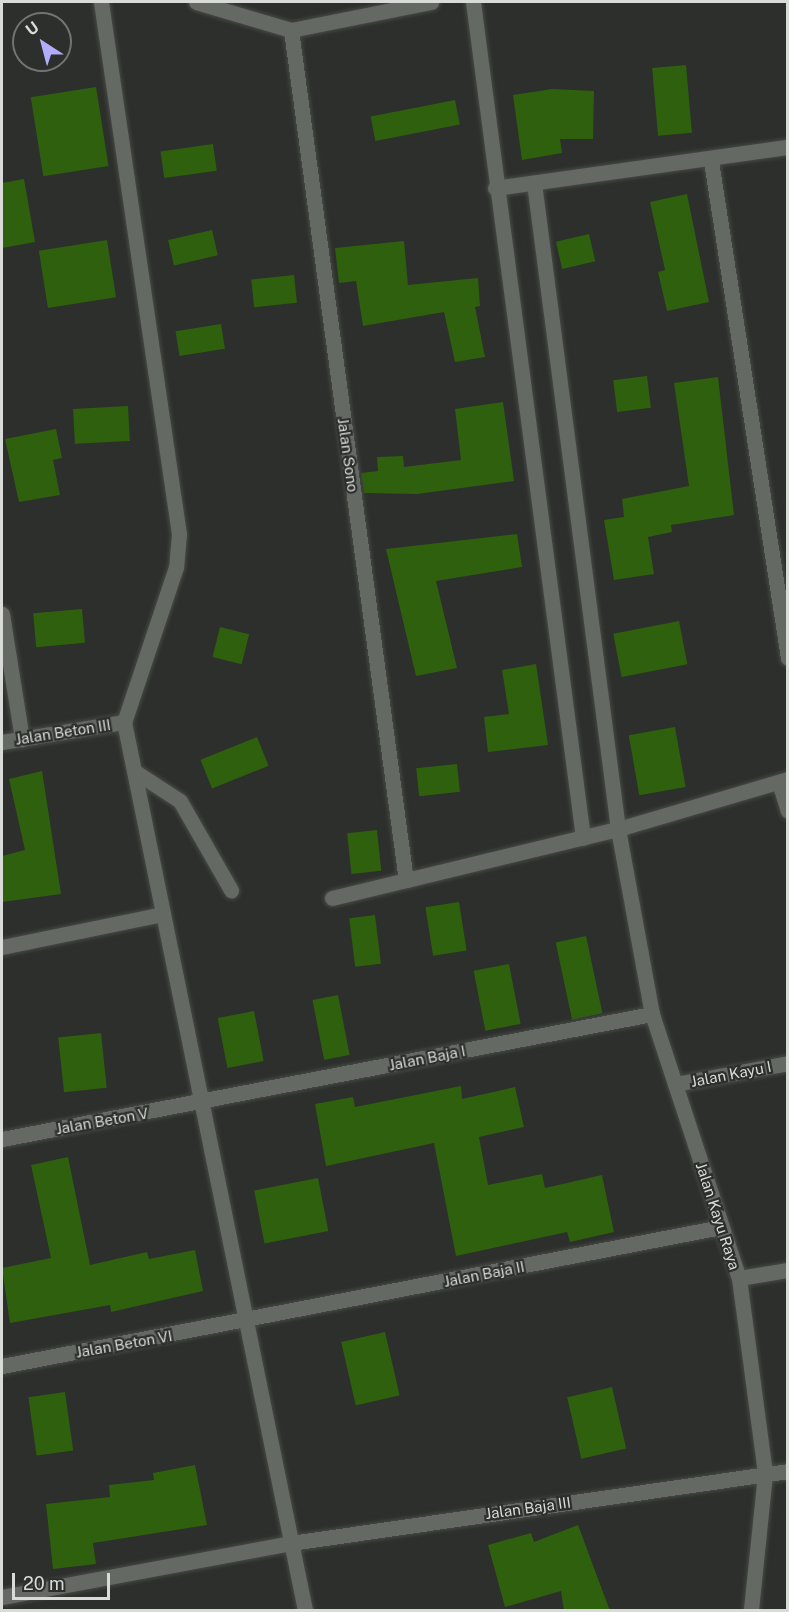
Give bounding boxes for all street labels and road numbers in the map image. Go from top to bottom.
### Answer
street label: Jalan Sono [334,417,362,493]
street label: Jalan Beton III [14,716,112,748]
street label: Jalan Baja I [387,1042,467,1074]
street label: Jalan Kayu I [689,1057,773,1091]
street label: Jalan Beton V [54,1104,150,1138]
street label: Jalan Kayu Raya [692,1160,744,1272]
street label: Jalan Baja II [442,1257,526,1291]
street label: Jalan Beton VI [74,1327,174,1361]
street label: Jalan Baja III [484,1493,572,1523]

